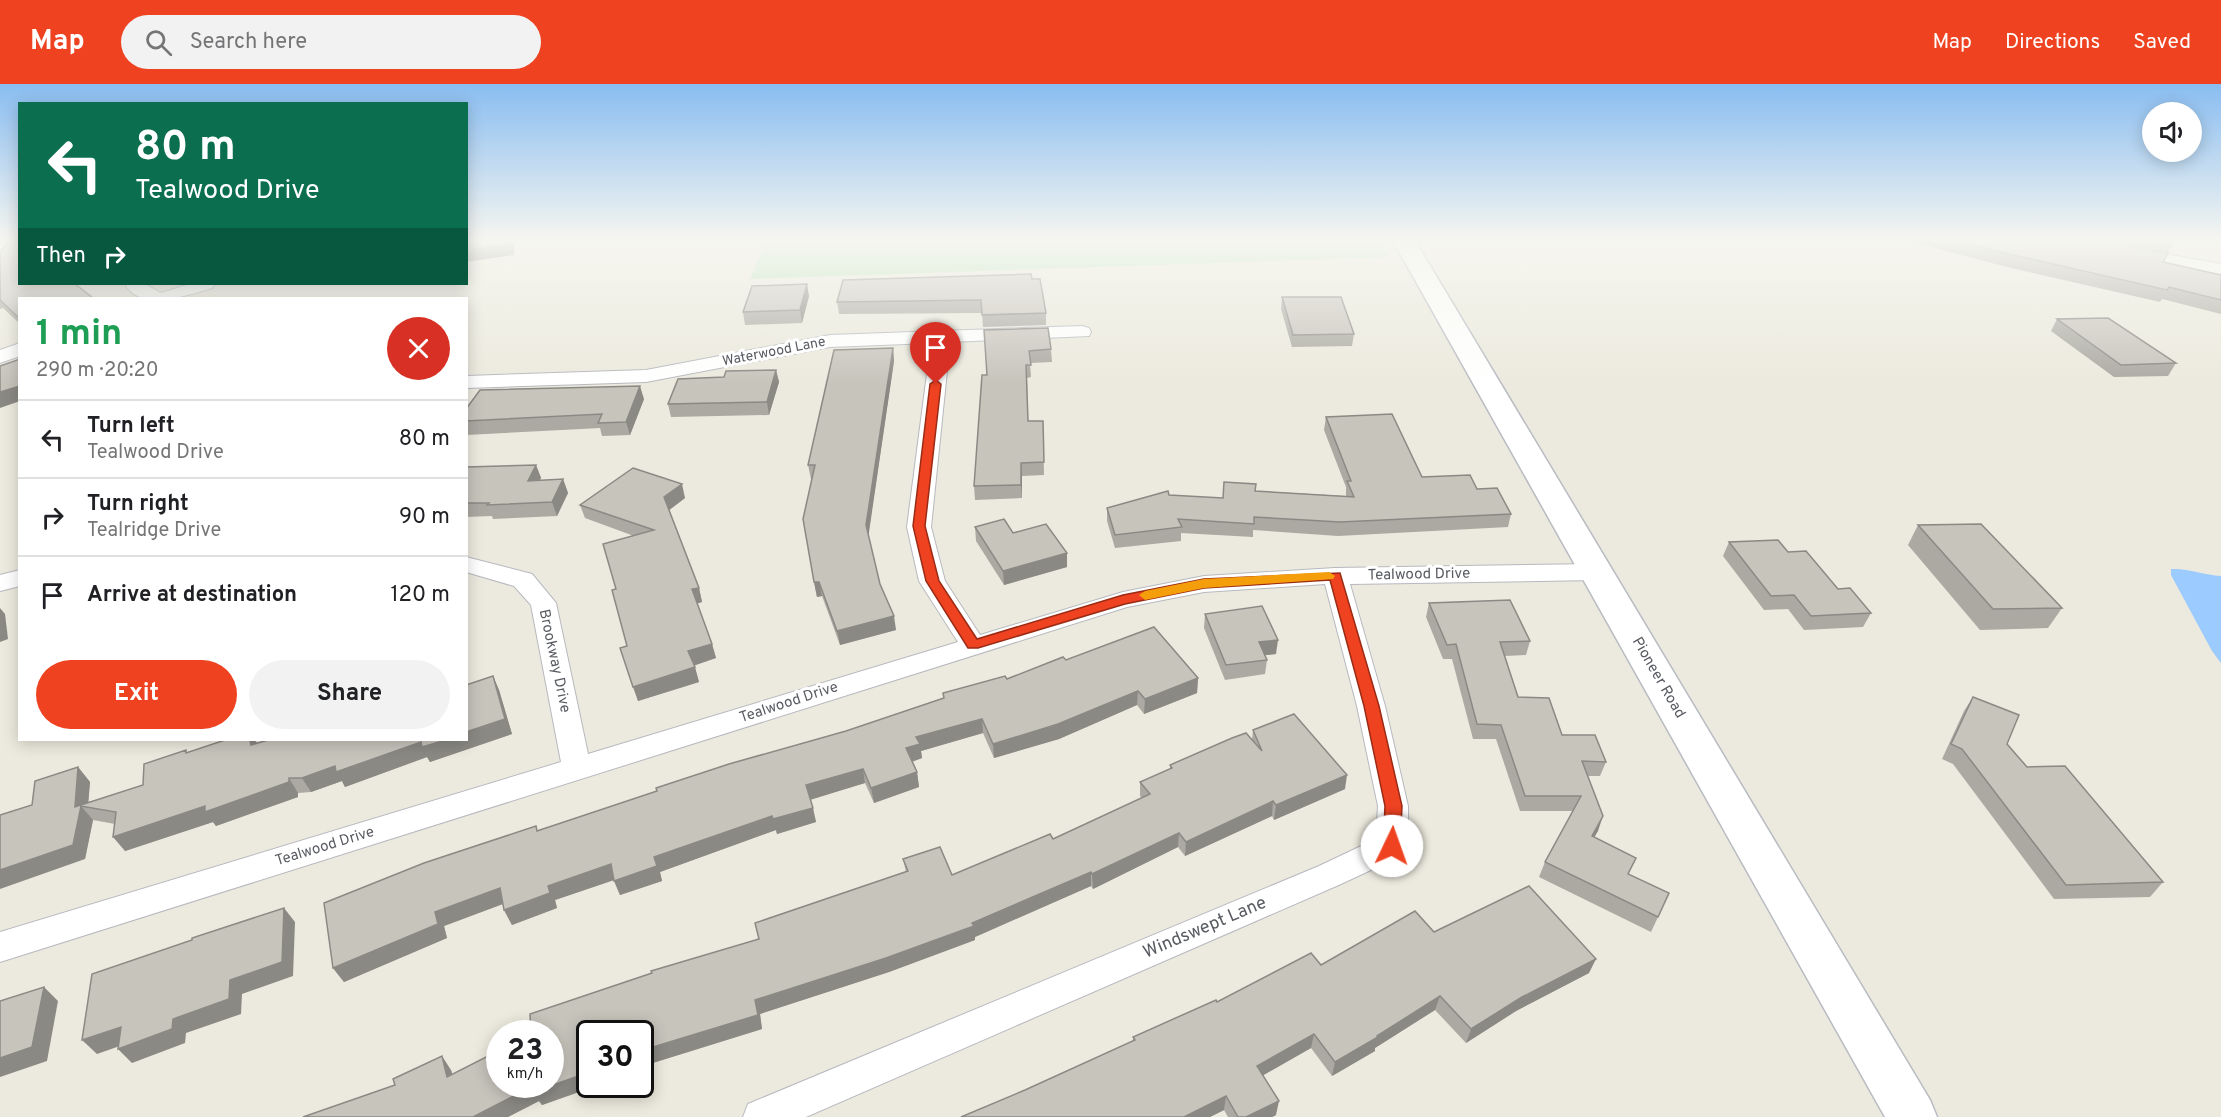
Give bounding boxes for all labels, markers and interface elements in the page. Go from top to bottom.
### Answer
search box [121,15,541,69]
text: Map [30,24,85,60]
icon: search [142,26,175,59]
text: Search here [190,29,307,56]
text: Map [1932,29,1972,56]
text: Directions [2005,29,2100,56]
text: Saved [2133,29,2191,56]
map controls [2142,102,2202,162]
button: sound [2142,102,2202,162]
text: 80 m [135,122,236,175]
icon: left [36,126,114,204]
text: Tealwood Drive [135,174,320,208]
icon: right [98,240,131,273]
text: Then [36,243,86,270]
text: 1 min [36,312,122,358]
button: close [387,317,450,380]
pin [910,322,961,384]
icon: arrive [919,331,952,364]
street label: Waterwood Lane [721,334,827,370]
text: 290 m · 20:20 [36,358,159,384]
text: Turn left [87,413,175,440]
icon: left [36,423,69,456]
text: 80 m [399,426,450,453]
text: Tealwood Drive [87,440,224,466]
text: Turn right [87,491,189,518]
icon: right [36,501,69,534]
text: 90 m [399,504,450,531]
text: Tealridge Drive [87,518,221,544]
street label: Tealwood Drive [1368,565,1470,585]
icon: arrive [36,579,69,612]
text: Arrive at destination [87,582,297,609]
text: 120 m [390,582,450,609]
street label: Brookway Drive [534,607,574,715]
street label: Pioneer Road [1627,634,1689,722]
button: Exit [36,660,237,729]
button: Share [249,660,450,729]
street label: Tealwood Drive [737,678,841,728]
position arrow [1360,814,1424,878]
street label: Tealwood Drive [273,823,377,871]
street label: Windswept Lane [1140,892,1270,964]
speed limit sign: 30 [576,1020,654,1098]
text: 23 [507,1033,543,1070]
text: km/h [507,1065,543,1084]

